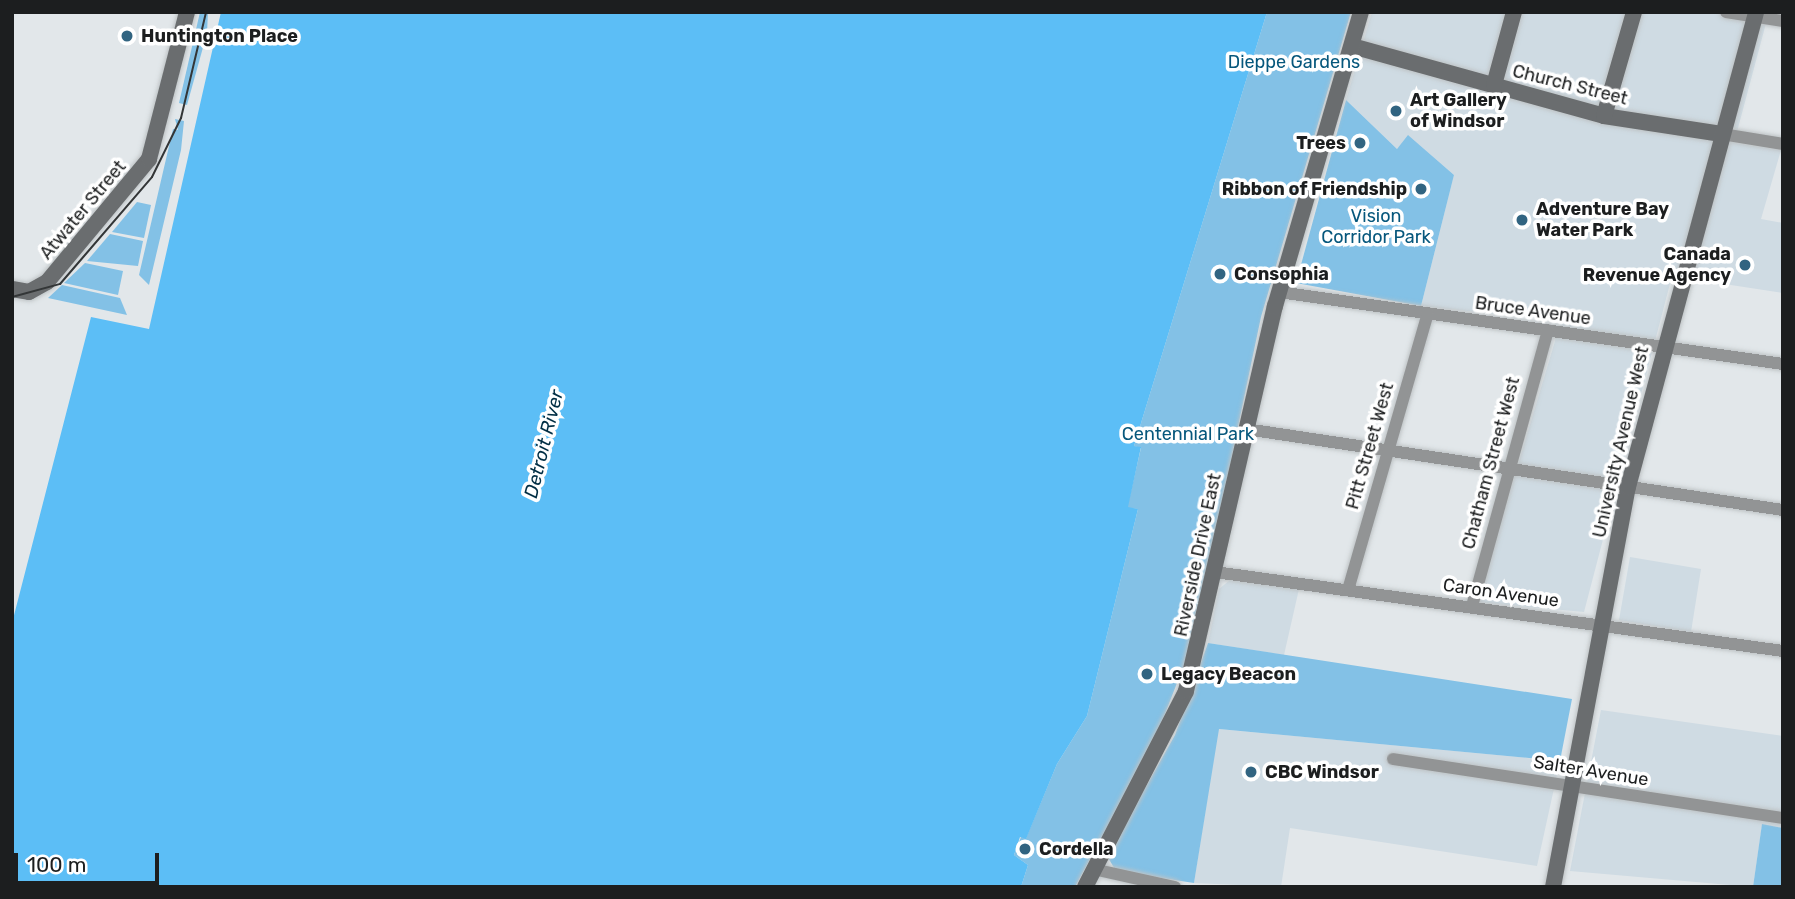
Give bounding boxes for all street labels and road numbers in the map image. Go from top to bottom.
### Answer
street label: Church Street [1510,60,1630,110]
street label: Atwater Street [35,156,131,264]
street label: Bruce Avenue [1473,292,1593,330]
street label: University Avenue West [1588,344,1654,540]
street label: Chatham Street West [1458,374,1524,552]
street label: Pitt Street West [1342,380,1398,512]
street label: Riverside Drive East [1170,471,1226,639]
street label: Caron Avenue [1441,574,1561,612]
street label: Salter Avenue [1532,751,1650,791]

